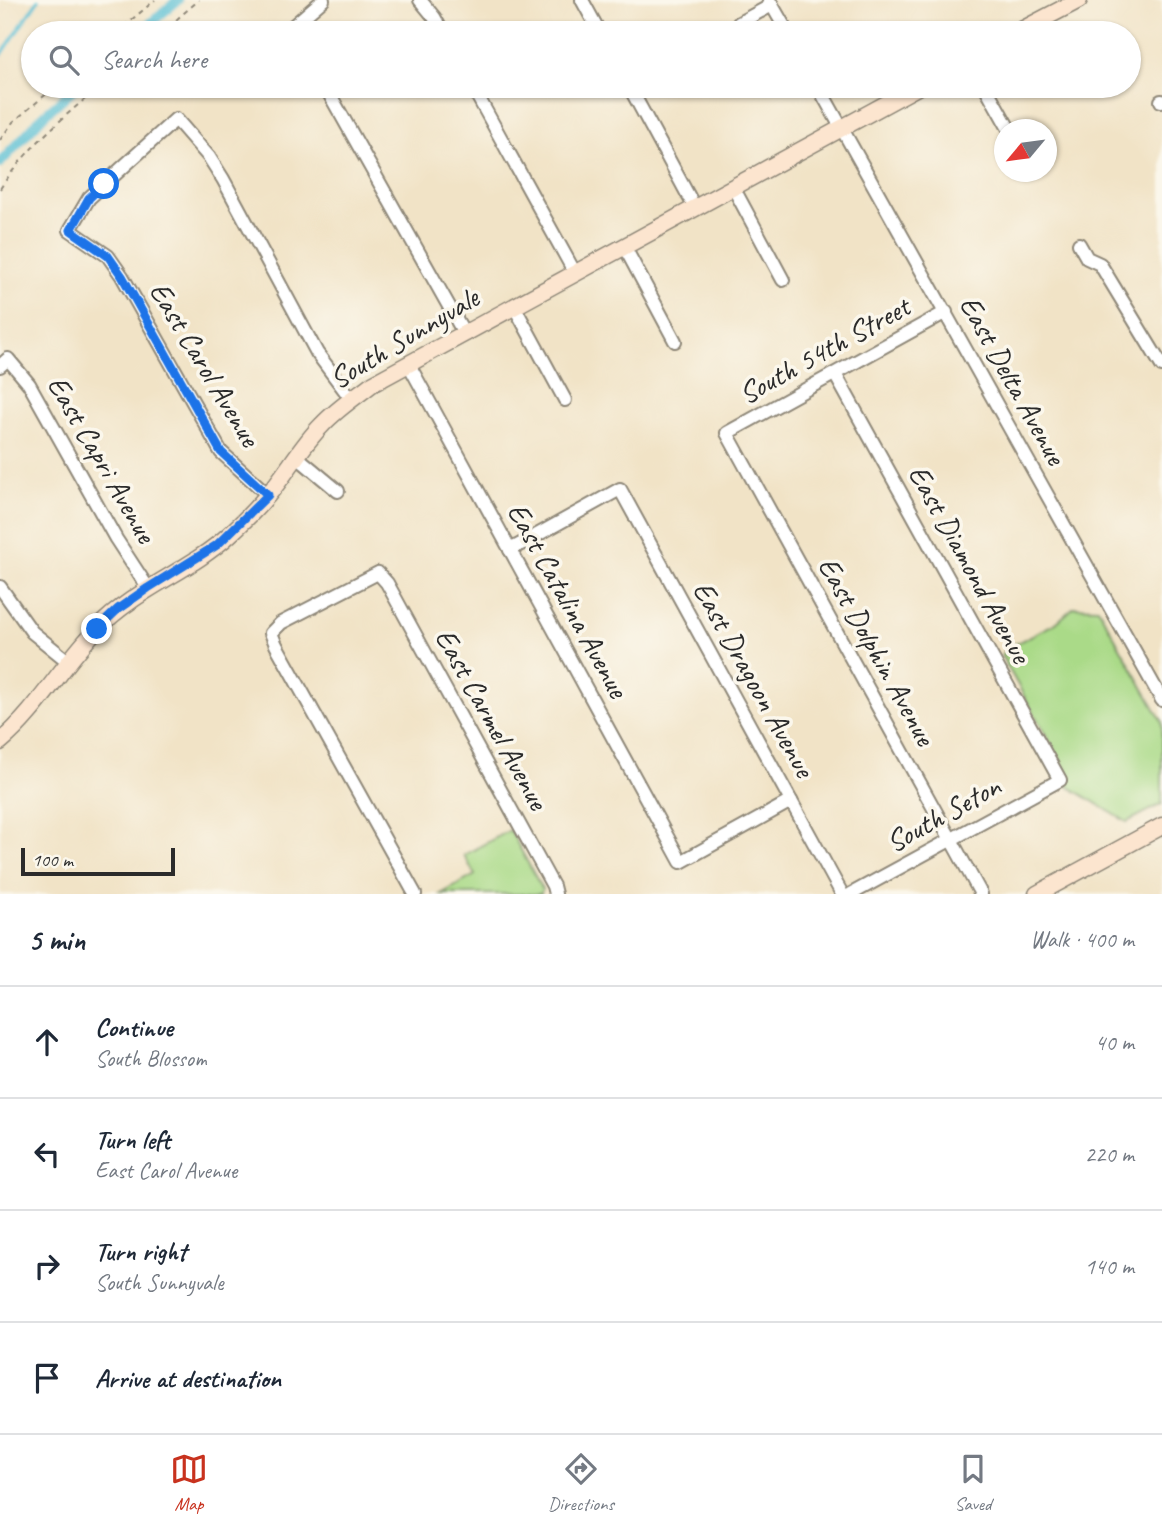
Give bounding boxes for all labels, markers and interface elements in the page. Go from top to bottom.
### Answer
search box [21,21,1141,98]
icon: search [45,41,83,79]
text: Search here [101,43,207,76]
north arrow [994,119,1057,182]
route start [88,168,119,199]
street label: East Carol Avenue [141,275,270,455]
street label: South Sunnyvale [322,277,488,397]
street label: South 54th Street [732,286,919,413]
street label: East Delta Avenue [951,289,1076,473]
street label: East Capri Avenue [39,369,166,551]
street label: East Diamond Avenue [900,458,1041,672]
street label: East Catalina Avenue [499,496,638,706]
street label: East Dolphin Avenue [810,550,946,754]
street label: East Dragoon Avenue [684,574,825,786]
route end [81,613,112,644]
street label: East Carmel Avenue [427,622,559,818]
street label: South Seton [879,766,1008,861]
scale bar [21,845,175,877]
text: 100 m [32,848,73,872]
text: 5 min [28,921,85,959]
text: Walk · 400 m [1030,925,1134,954]
text: Continue [95,1011,173,1044]
icon: ahead [28,1023,66,1061]
text: 40 m [1095,1028,1134,1057]
text: South Blossom [95,1044,207,1073]
text: Turn left [95,1123,170,1156]
icon: left [28,1135,66,1173]
text: 220 m [1085,1140,1134,1169]
text: East Carol Avenue [95,1156,237,1185]
text: Turn right [95,1235,186,1268]
icon: right [28,1247,66,1285]
text: 140 m [1085,1252,1134,1281]
text: South Sunnyvale [95,1268,223,1297]
icon: arrive [28,1359,66,1397]
text: Arrive at destination [95,1362,281,1395]
tab: Map [170,1450,208,1516]
tab: Directions [548,1450,614,1516]
tab: Saved [954,1450,992,1516]

